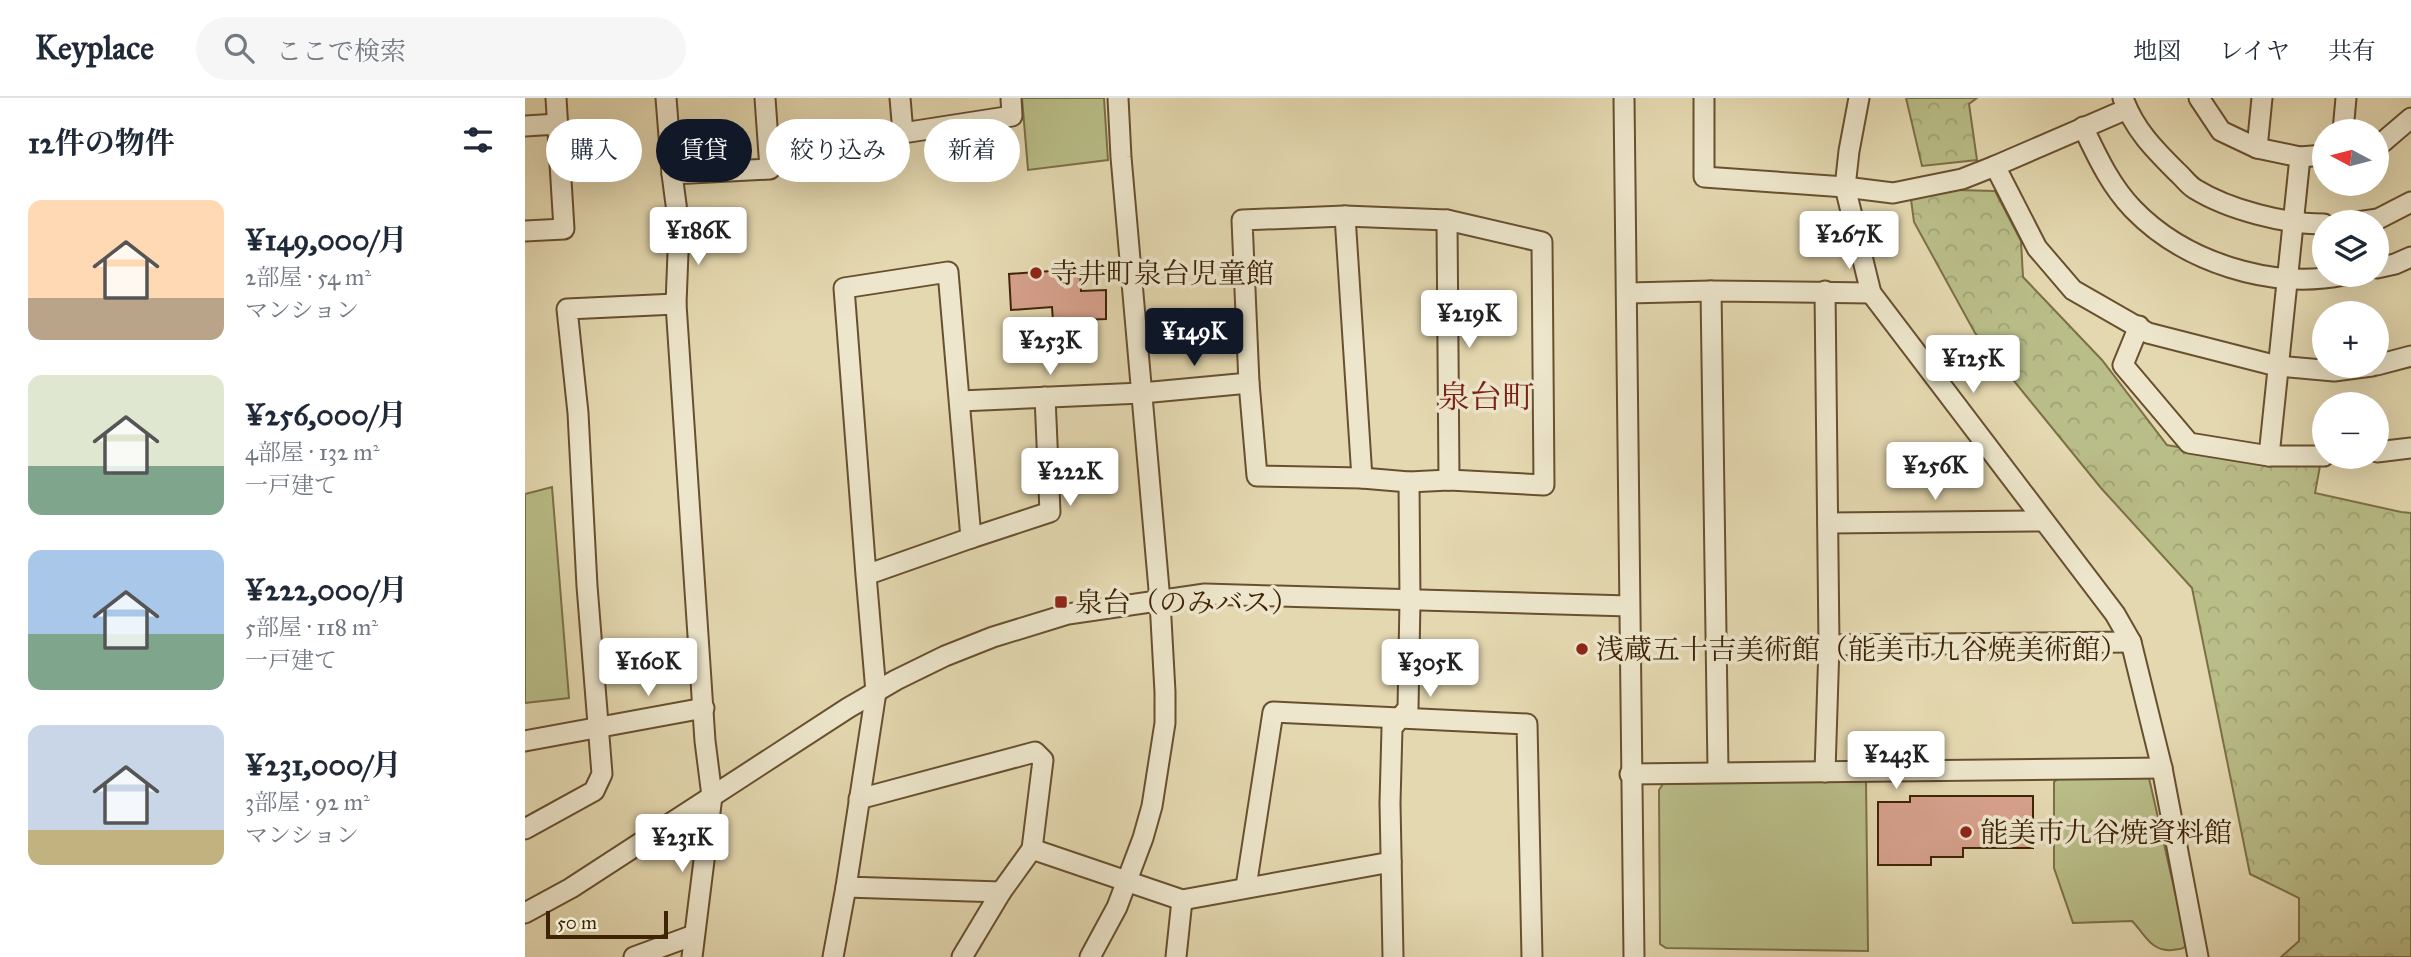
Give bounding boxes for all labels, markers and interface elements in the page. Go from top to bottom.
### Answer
search box [196,17,686,80]
text: Keyplace [35,28,154,68]
icon: search [220,29,258,67]
text: ここで検索 [276,35,406,67]
text: 地図 [2133,36,2181,66]
text: レイヤ [2219,36,2290,66]
text: 共有 [2328,36,2376,66]
chip: 購入 [546,119,642,182]
chip: 賃貸 [656,119,752,182]
chip: 絞り込み [766,119,910,182]
chip: 新着 [924,119,1020,182]
north arrow [2312,119,2389,196]
map controls [2312,119,2389,469]
icon: filters [459,121,497,159]
text: 12件の物件 [28,125,175,161]
pin: ¥186K [649,208,747,267]
button: layers [2312,210,2389,287]
pin: ¥267K [1800,212,1898,271]
text: ¥186K [666,216,730,244]
text: ¥267K [1816,220,1882,248]
text: ¥149,000/月 [245,222,408,258]
icon: home [84,228,168,312]
place label: 寺井町泉台児童館 [1050,256,1274,291]
text: 2部屋 · 54 m² [245,263,371,291]
marker: 寺井町泉台児童館 [1028,265,1044,281]
pin: ¥219K [1420,290,1518,350]
text: マンション [245,296,359,324]
text: ¥219K [1437,299,1501,327]
button: + [2312,301,2389,378]
pin: ¥149K [1145,308,1243,368]
pin: ¥253K [1001,317,1099,377]
text: ¥149K [1161,317,1227,345]
text: ¥253K [1019,326,1081,354]
pin: ¥125K [1924,336,2022,395]
text: ¥125K [1942,344,2004,372]
district label: 泉台町 [1438,378,1534,417]
button: − [2312,392,2389,469]
text: ¥256,000/月 [245,397,407,433]
icon: home [84,403,168,487]
text: 4部屋 · 132 m² [245,438,379,466]
pin: ¥256K [1886,442,1984,502]
pin: ¥222K [1021,448,1119,508]
text: ¥256K [1902,451,1968,479]
text: ¥222K [1037,457,1103,485]
text: 一戸建て [245,471,337,499]
text: ¥222,000/月 [245,572,408,608]
icon: home [84,578,168,662]
place label: 泉台（のみバス） [1075,585,1299,620]
marker: 泉台（のみバス） [1053,594,1069,610]
text: 5部屋 · 118 m² [245,613,378,641]
place label: 浅蔵五十吉美術館（能美市九谷焼美術館） [1596,632,2128,667]
pin: ¥160K [599,638,697,698]
pin: ¥305K [1381,640,1479,699]
marker: 浅蔵五十吉美術館（能美市九谷焼美術館） [1574,641,1590,657]
text: 一戸建て [245,646,337,674]
text: ¥160K [615,647,681,675]
text: ¥305K [1398,648,1462,676]
pin: ¥243K [1847,732,1945,791]
text: ¥243K [1864,740,1928,768]
text: ¥231,000/月 [245,747,402,783]
icon: home [84,753,168,837]
text: 3部屋 · 92 m² [245,788,370,816]
pin: ¥231K [633,814,731,874]
place label: 能美市九谷焼資料館 [1980,815,2232,850]
text: マンション [245,821,359,849]
text: ¥231K [651,823,713,851]
marker: 能美市九谷焼資料館 [1958,824,1974,840]
scale bar [546,908,669,940]
text: 50 m [557,911,597,934]

